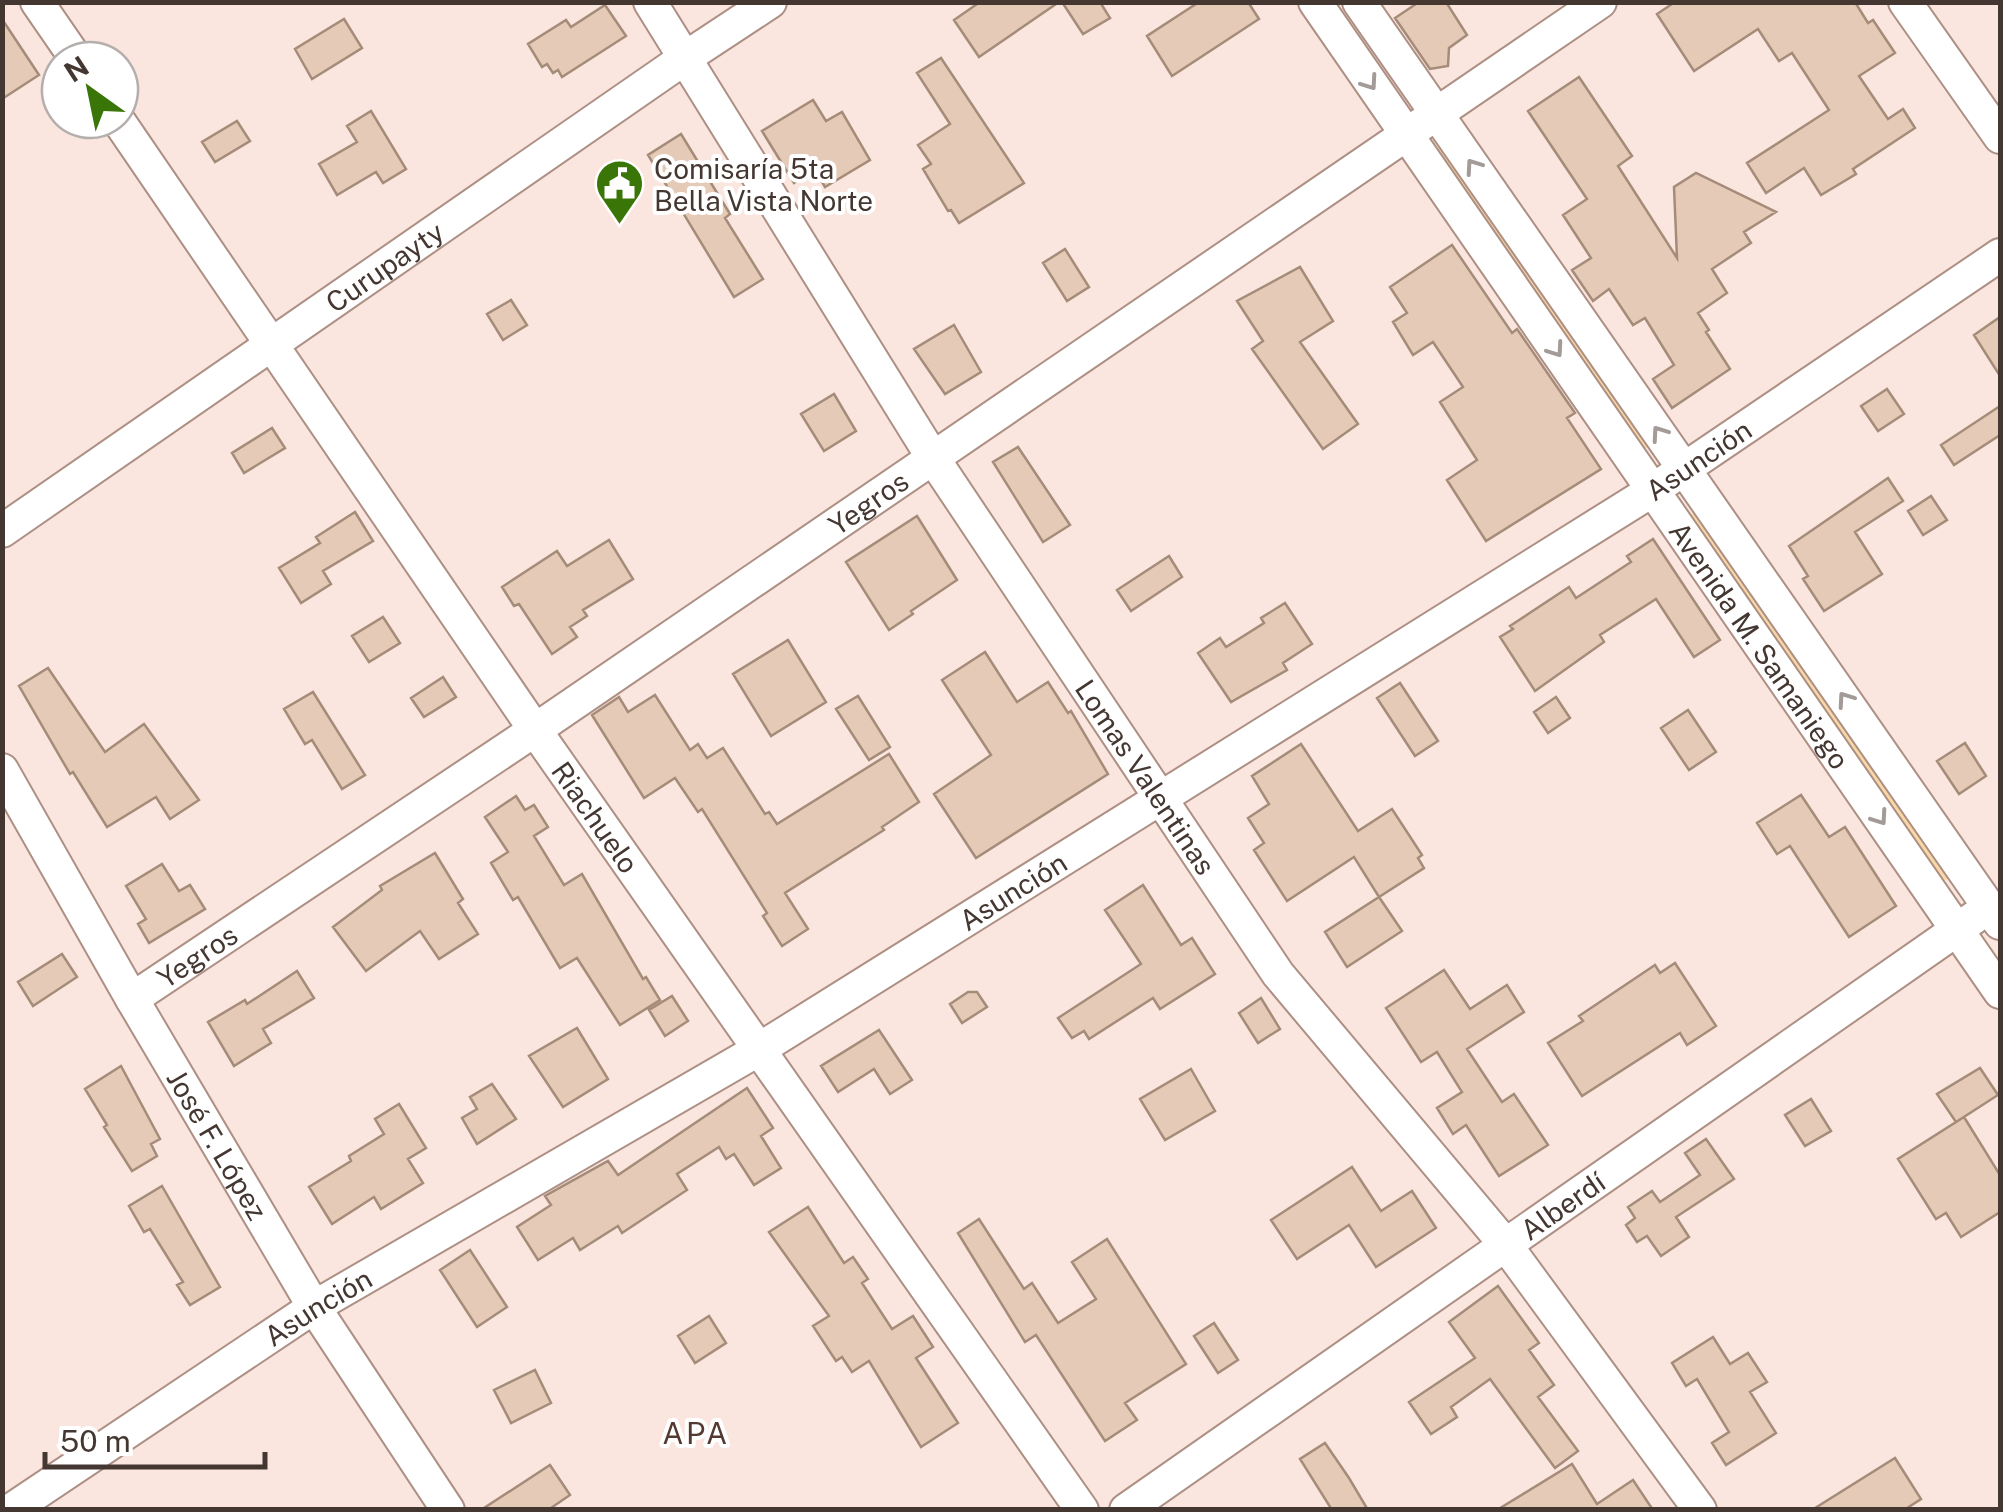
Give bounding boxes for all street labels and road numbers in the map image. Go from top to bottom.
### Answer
street label: Curupayty [319,214,449,318]
street label: Asunción [1639,412,1757,507]
street label: Yegros [822,464,914,541]
street label: Avenida M. Samaniego [1663,515,1857,775]
street label: Lomas Valentinas [1069,673,1223,880]
street label: Riachuelo [546,755,646,879]
street label: Asunción [953,845,1072,937]
street label: Yegros [151,917,243,994]
street label: José F. López [161,1063,275,1225]
street label: Alberdí [1514,1164,1612,1246]
street label: Asunción [258,1261,377,1352]

